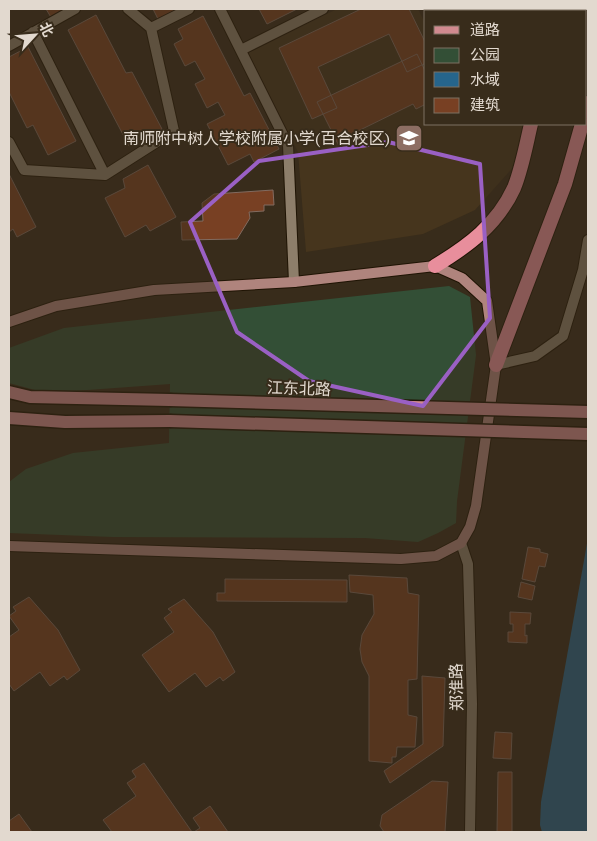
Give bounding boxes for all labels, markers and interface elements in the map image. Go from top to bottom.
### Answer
north arrow [10,10,60,60]
legend [424,10,587,125]
text: 北 [36,19,59,40]
text: 道路 [470,19,500,39]
text: 公园 [470,44,500,64]
text: 水域 [470,69,500,89]
text: 建筑 [470,94,500,114]
school or university icon: 南师附中树人学校附属小学(百合校区) [394,123,424,153]
place label: 南师附中树人学校附属小学(百合校区) [123,127,390,149]
street label: 江东北路 [267,376,331,400]
street label: 郑淮路 [445,663,467,711]

